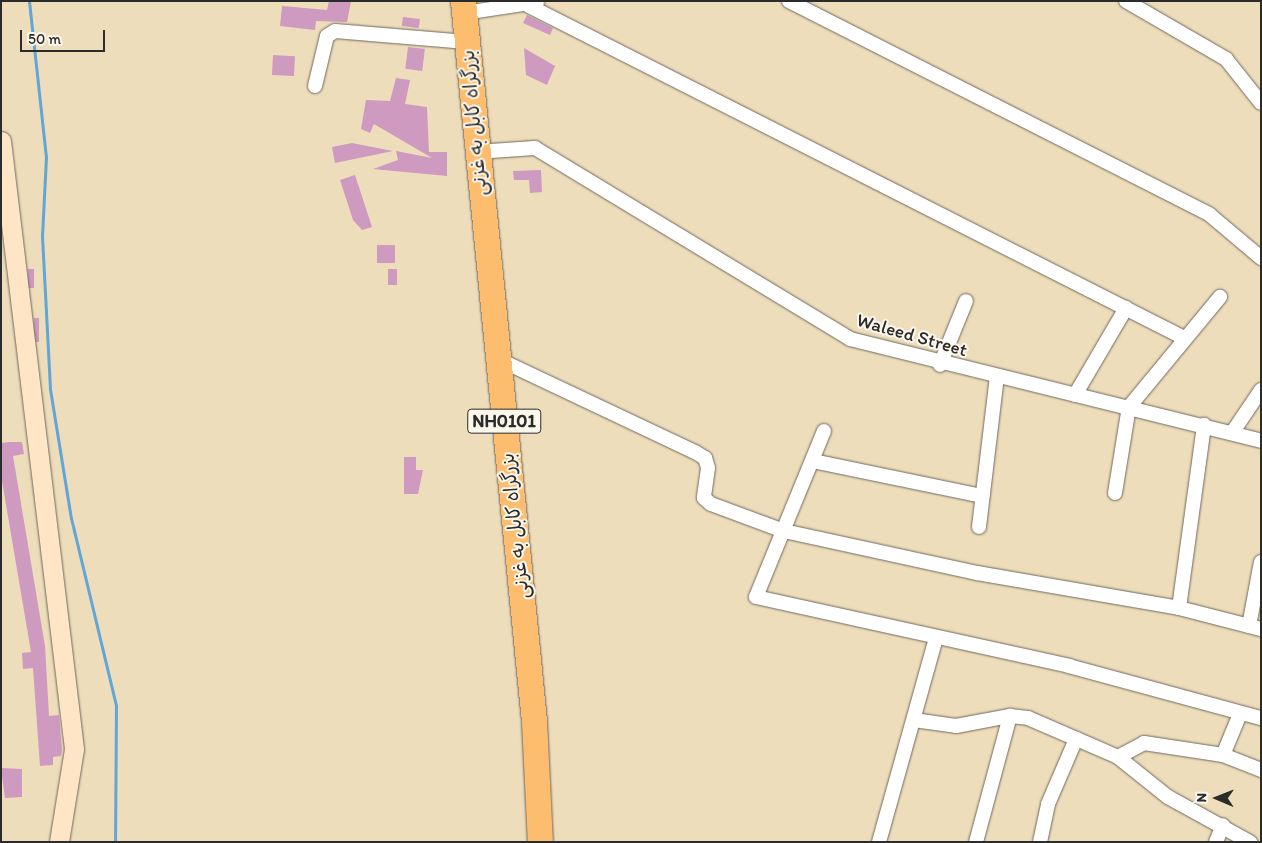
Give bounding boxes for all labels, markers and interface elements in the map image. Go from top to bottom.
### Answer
scale bar [22,20,108,52]
text: 50 m [28,30,61,48]
street label: بزرگراه کابل به غزنی [456,49,492,197]
street label: Waleed Street [854,308,970,362]
road number: NH0101 [466,406,542,436]
street label: بزرگراه کابل به غزنی [496,452,534,600]
north arrow [1192,773,1242,823]
text: N [1193,793,1210,803]

